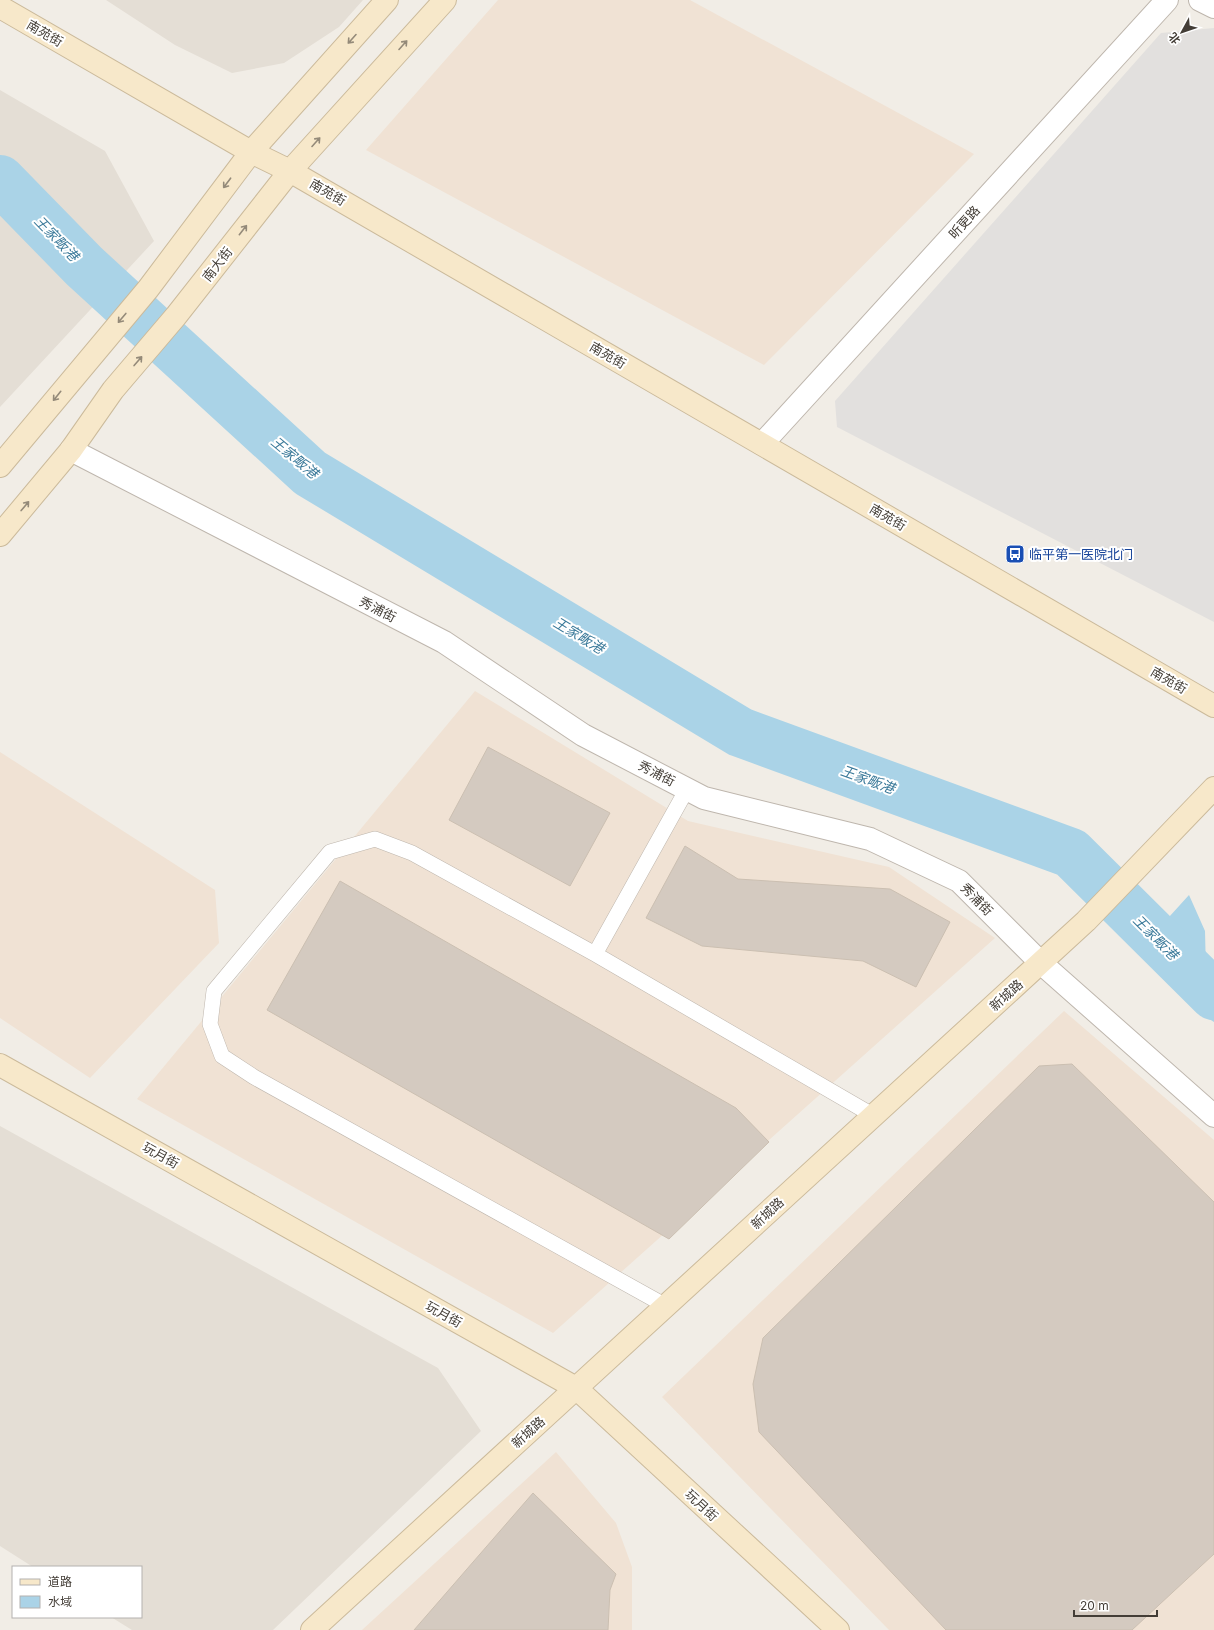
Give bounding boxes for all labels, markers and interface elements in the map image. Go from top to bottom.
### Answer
north arrow [1162,12,1202,52]
street label: 南苑街 [24,16,66,50]
text: 北 [1165,30,1183,47]
one-way arrow [347,34,356,45]
one-way arrow [399,40,408,51]
one-way arrow [311,137,321,147]
street label: 南苑街 [307,175,349,209]
one-way arrow [223,177,231,188]
street label: 昕更路 [945,202,983,242]
water label: 王家畈港 [31,212,84,265]
one-way arrow [239,225,248,236]
street label: 南大街 [199,244,235,284]
one-way arrow [118,313,127,324]
street label: 南苑街 [587,338,629,372]
one-way arrow [134,355,143,366]
one-way arrow [53,391,61,402]
water label: 王家畈港 [268,432,323,483]
one-way arrow [21,500,30,511]
street label: 南苑街 [867,500,909,534]
bus stop icon: 临平第一医院北门 [1004,543,1026,565]
place label: 临平第一医院北门 [1029,546,1133,562]
street label: 秀浦街 [357,593,399,625]
water label: 王家畈港 [551,613,609,658]
street label: 南苑街 [1148,663,1190,697]
street label: 秀浦街 [636,757,678,789]
water label: 王家畈港 [839,761,899,797]
street label: 秀浦街 [958,880,996,918]
water label: 王家畈港 [1130,911,1183,964]
street label: 新城路 [986,976,1026,1014]
street label: 玩月街 [140,1139,182,1171]
street label: 新城路 [747,1194,787,1232]
street label: 玩月街 [423,1298,465,1330]
street label: 新城路 [508,1413,548,1451]
street label: 玩月街 [682,1486,722,1524]
legend [12,1566,142,1618]
text: 道路 [48,1574,72,1589]
scale bar [1074,1592,1157,1618]
text: 水域 [48,1594,72,1609]
text: 20 m [1080,1598,1109,1613]

